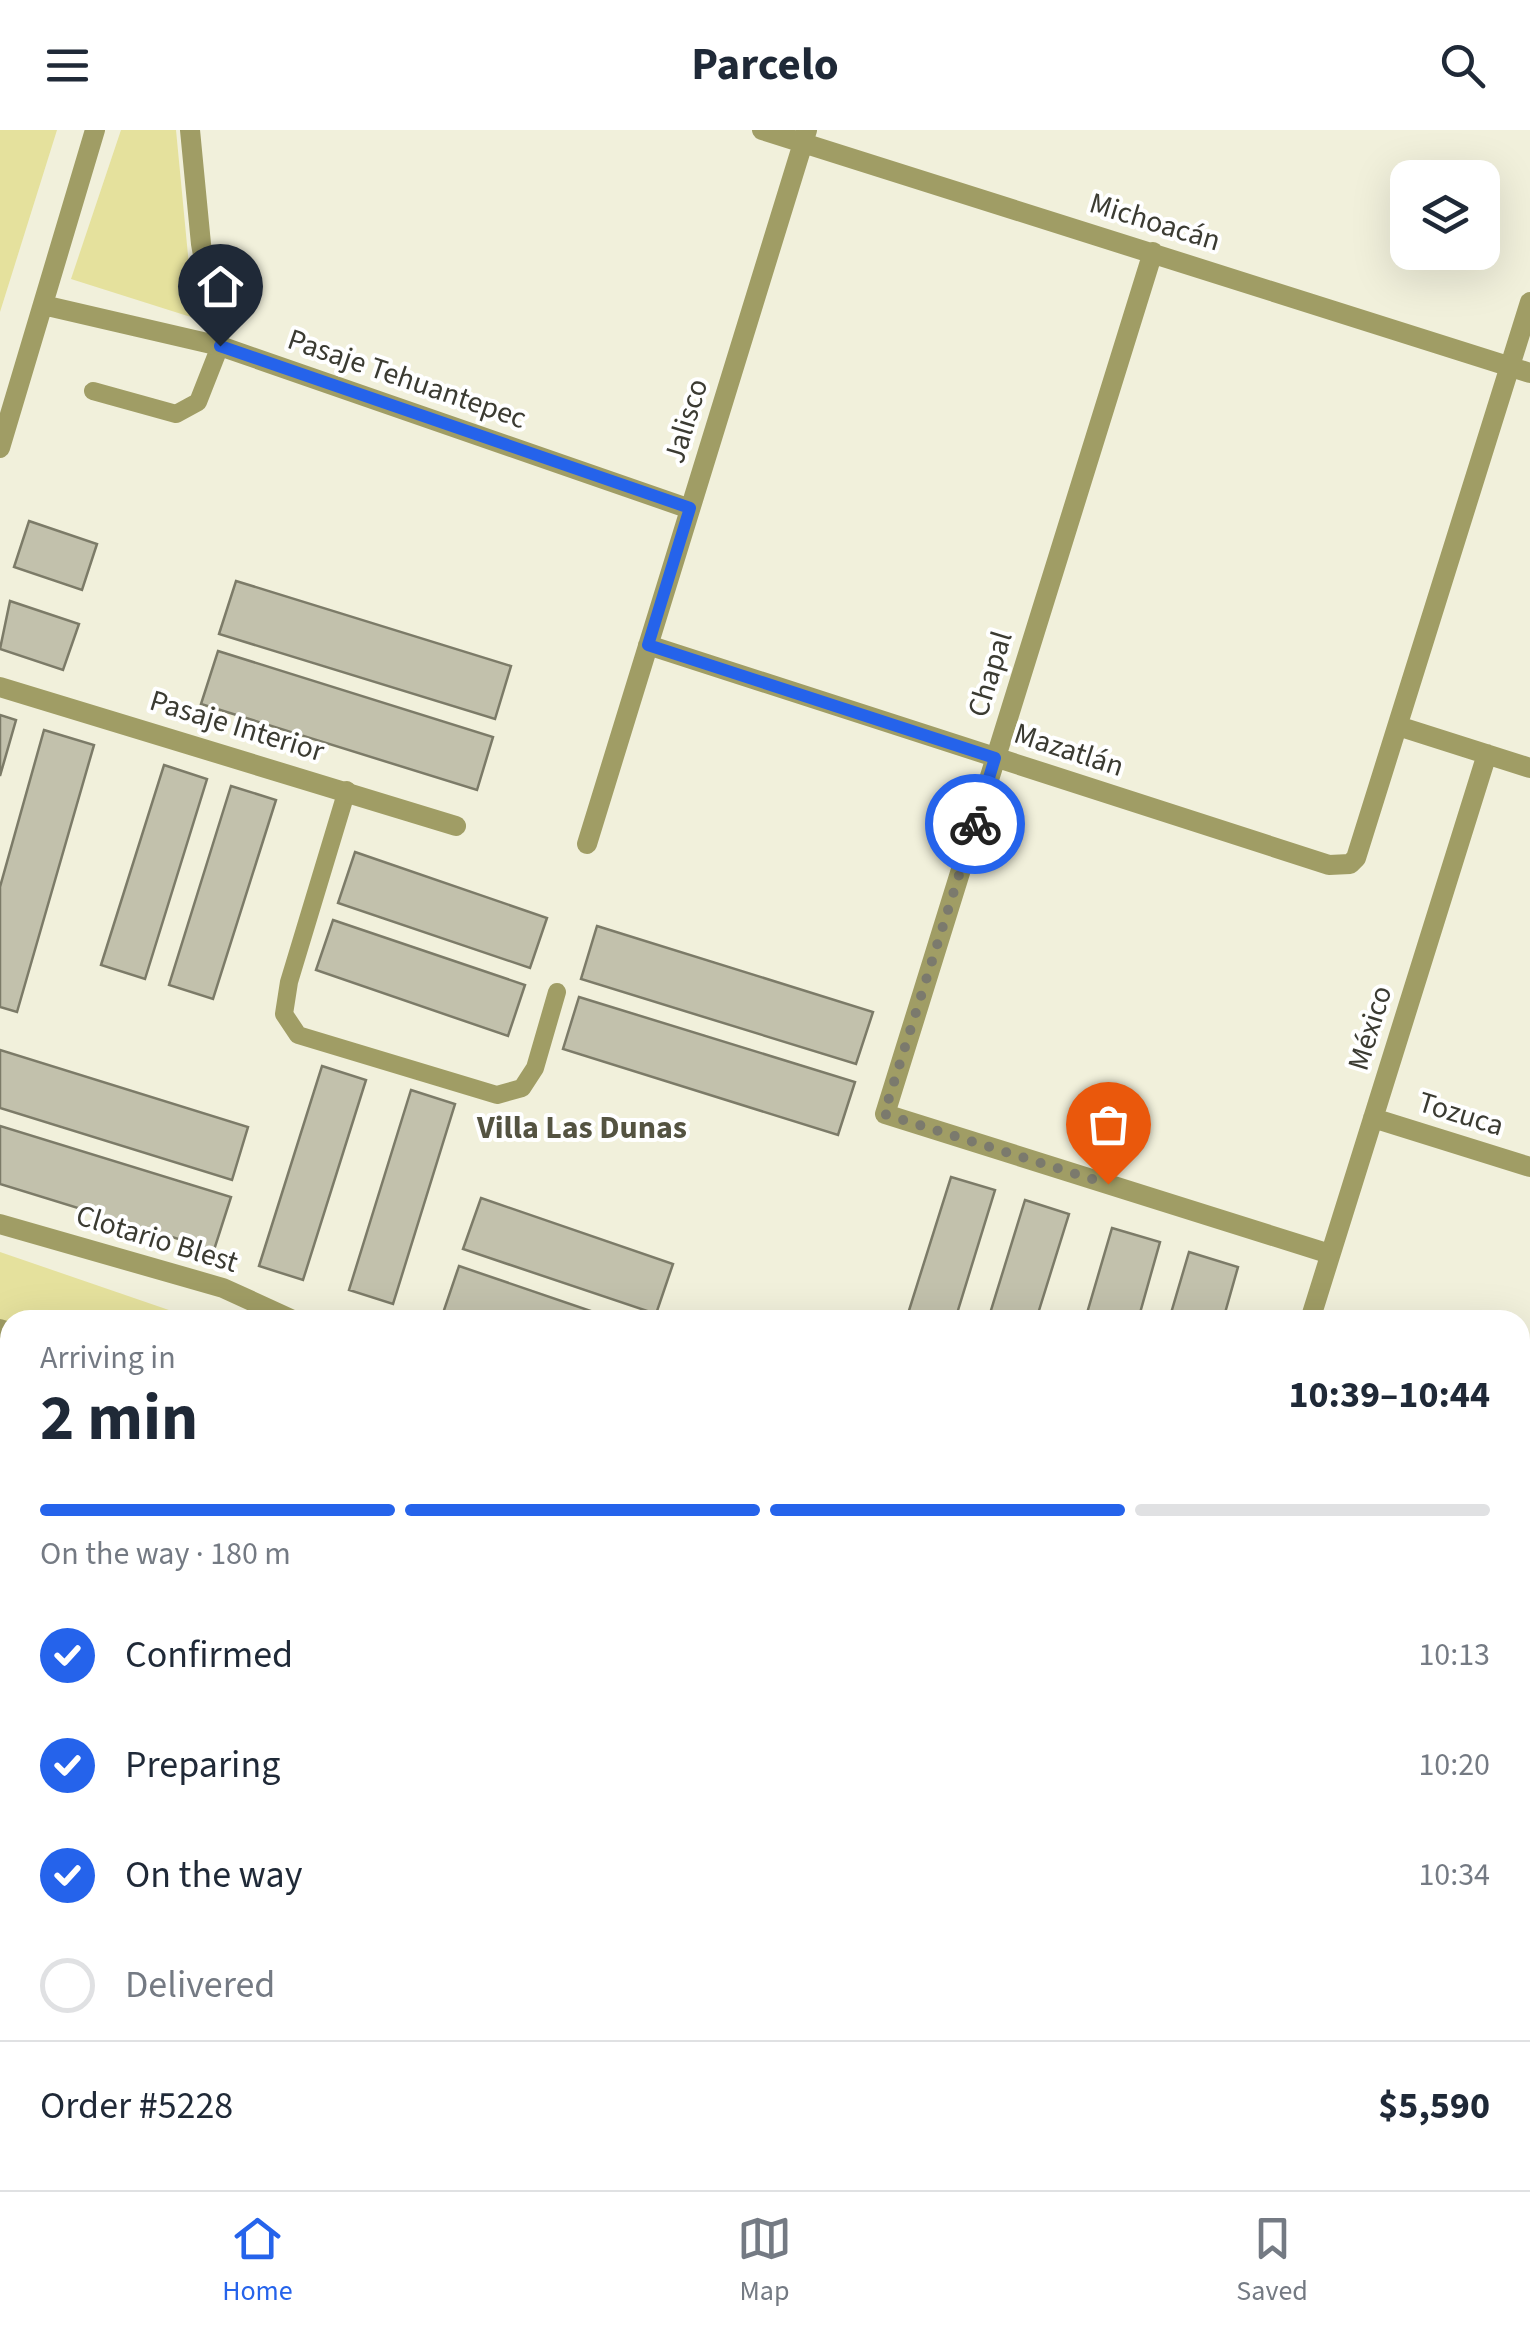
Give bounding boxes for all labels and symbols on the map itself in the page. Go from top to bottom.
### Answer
street label: Michoacán [1084,182,1226,262]
pin [178,244,263,347]
street label: Pasaje Tehuantepec [282,318,532,440]
street label: Jalisco [653,373,719,469]
street label: Chapal [957,626,1023,722]
street label: Pasaje Interior [145,679,330,773]
street label: Mazatlán [1009,712,1129,788]
courier [925,774,1025,874]
street label: México [1337,980,1403,1076]
street label: Tozuca [1413,1081,1509,1147]
pin [1066,1082,1151,1185]
district label: Villa Las Dunas [476,1105,687,1151]
street label: Clotario Blest [71,1194,243,1284]

